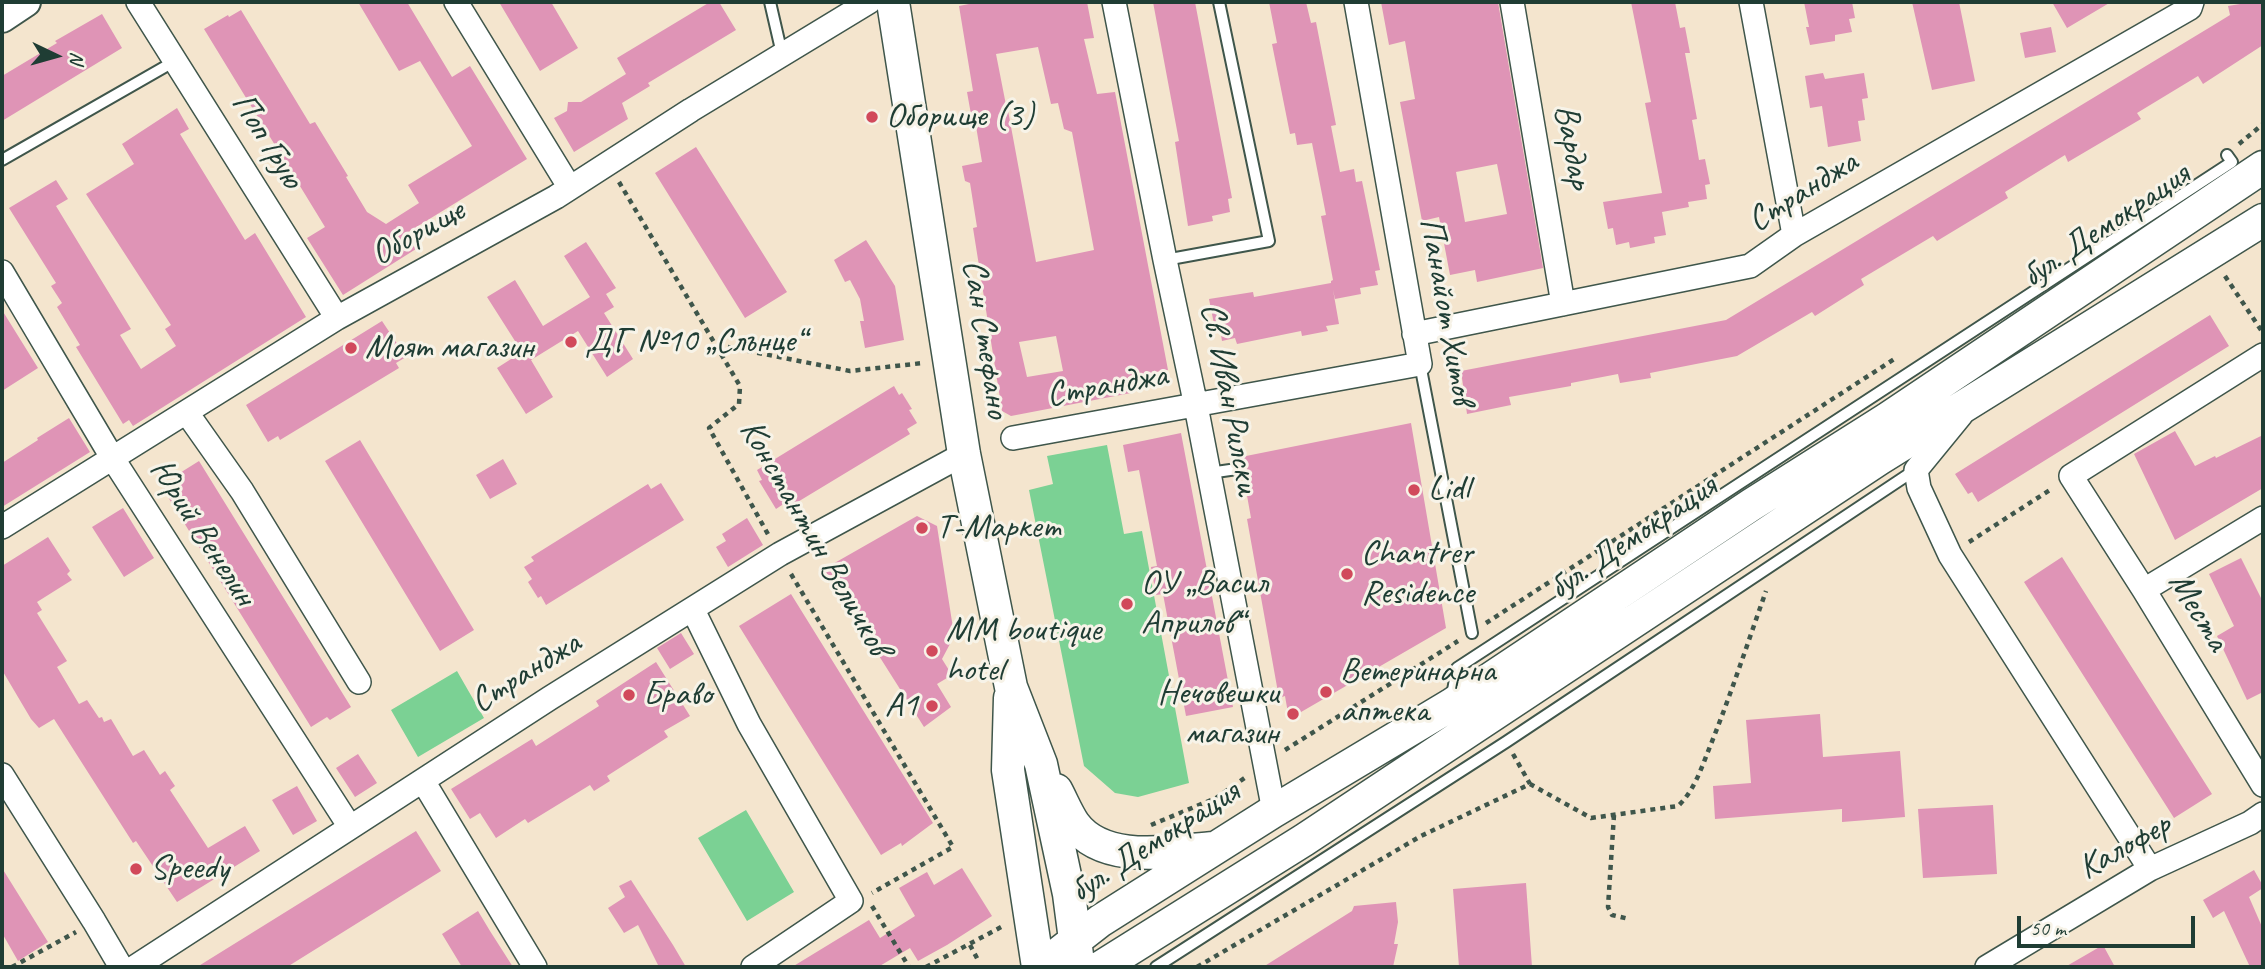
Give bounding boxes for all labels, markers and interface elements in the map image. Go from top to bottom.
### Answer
north arrow [21,21,91,91]
text: N [64,51,89,65]
street label: Поп Грую [221,85,313,197]
place label: Оборище (3) [886,96,1034,138]
street label: Вардар [1544,102,1600,192]
marker: Оборище (3) [864,109,880,125]
street label: Странджа [1740,142,1866,242]
street label: бул. Демокрация [2014,154,2198,298]
street label: Оборище [364,190,472,276]
street label: Панайот Хитов [1409,214,1483,408]
street label: Сан Стефано [952,257,1018,421]
street label: Св. Иван Рилски [1190,300,1268,498]
place label: ДГ №10 „Слънце“ [585,321,804,363]
place label: Моят магазин [365,327,534,369]
marker: ДГ №10 „Слънце“ [563,334,579,350]
marker: Моят магазин [343,340,359,356]
street label: Странджа [1043,355,1171,417]
street label: Константин Величков [730,413,898,663]
street label: Юрий Венелин [139,452,265,614]
street label: бул. Демокрация [1541,466,1725,610]
place label: Lidl [1428,469,1469,511]
marker: Lidl [1406,482,1422,498]
place label: Т-Маркет [936,507,1061,549]
marker: Т-Маркет [914,520,930,536]
place label: Chantrer Residence [1361,533,1474,615]
place label: ОУ „Васил Априлов“ [1141,563,1267,645]
street label: Места [2158,565,2238,659]
marker: Chantrer Residence [1339,566,1355,582]
marker: ОУ „Васил Априлов“ [1119,596,1135,612]
place label: MM boutique hotel [946,610,1101,692]
street label: Странджа [463,623,589,723]
marker: MM boutique hotel [924,643,940,659]
place label: Ветеринарна аптека [1340,651,1495,733]
place label: Нечовешки магазин [1158,673,1279,755]
place label: Браво [643,674,712,716]
marker: Ветеринарна аптека [1318,684,1334,700]
place label: A1 [885,685,918,727]
marker: Браво [621,687,637,703]
marker: A1 [924,698,940,714]
marker: Нечовешки магазин [1285,706,1301,722]
street label: бул. Демокрация [1062,772,1248,912]
street label: Калофер [2071,805,2179,889]
place label: Speedy [150,848,229,890]
marker: Speedy [128,861,144,877]
scale bar [2020,902,2198,946]
text: 50 m [2030,915,2066,941]

